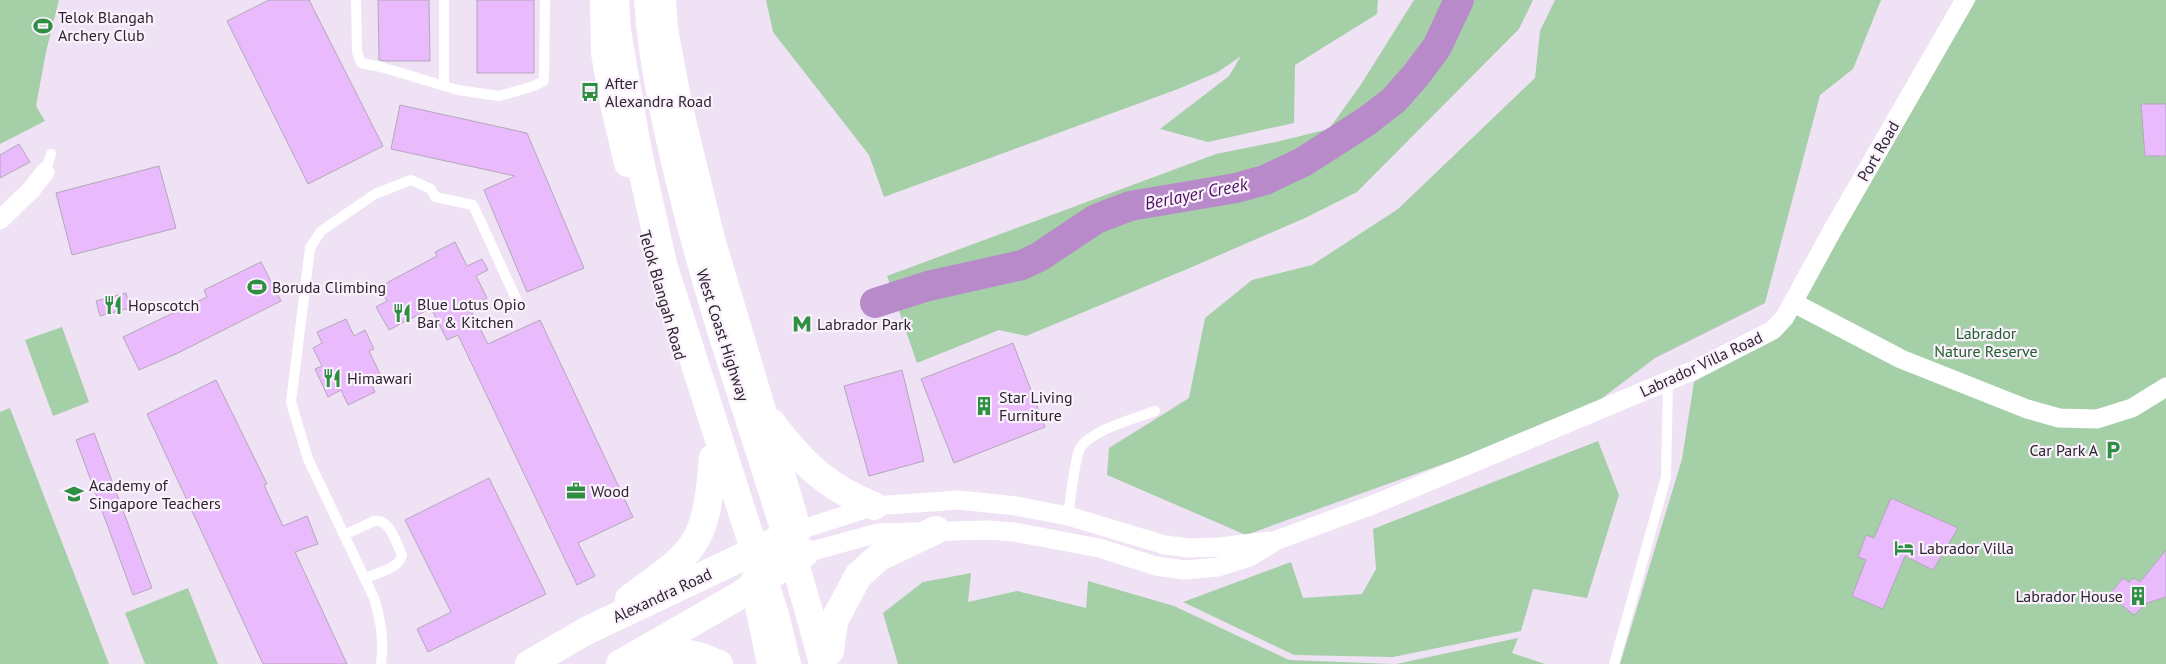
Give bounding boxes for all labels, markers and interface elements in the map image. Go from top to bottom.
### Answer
place label: Telok Blangah Archery Club [58,7,154,45]
sports icon: Telok Blangah Archery Club [32,15,54,37]
place label: After Alexandra Road [605,73,712,111]
bus stop icon: After Alexandra Road [579,81,601,103]
street label: Port Road [1853,117,1903,185]
water label: Berlayer Creek [1143,172,1250,215]
street label: Telok Blangah Road [635,228,691,362]
street label: West Coast Highway [692,266,754,404]
sports icon: Boruda Climbing [246,276,268,298]
place label: Boruda Climbing [272,277,386,297]
restaurant icon: Hopscotch [102,294,124,316]
place label: Blue Lotus Opio Bar & Kitchen [417,294,525,332]
place label: Hopscotch [128,295,199,315]
restaurant icon: Blue Lotus Opio Bar & Kitchen [391,302,413,324]
metro station icon: Labrador Park [791,313,813,335]
place label: Labrador Park [817,314,912,334]
park label: Labrador Nature Reserve [1934,323,2038,361]
street label: Labrador Villa Road [1636,327,1766,401]
restaurant icon: Himawari [321,367,343,389]
place label: Himawari [347,368,412,388]
place label: Star Living Furniture [999,387,1072,425]
building icon: Star Living Furniture [973,395,995,417]
parking icon: Car Park A [2102,439,2124,461]
place label: Car Park A [2029,440,2099,460]
place label: Academy of Singapore Teachers [89,475,221,513]
office icon: Wood [565,480,587,502]
place label: Wood [591,481,629,501]
school or university icon: Academy of Singapore Teachers [63,483,85,505]
hotel icon: Labrador Villa [1893,537,1915,559]
place label: Labrador Villa [1919,538,2014,558]
street label: Alexandra Road [609,563,715,627]
building icon: Labrador House [2127,585,2149,607]
place label: Labrador House [2015,586,2123,606]

